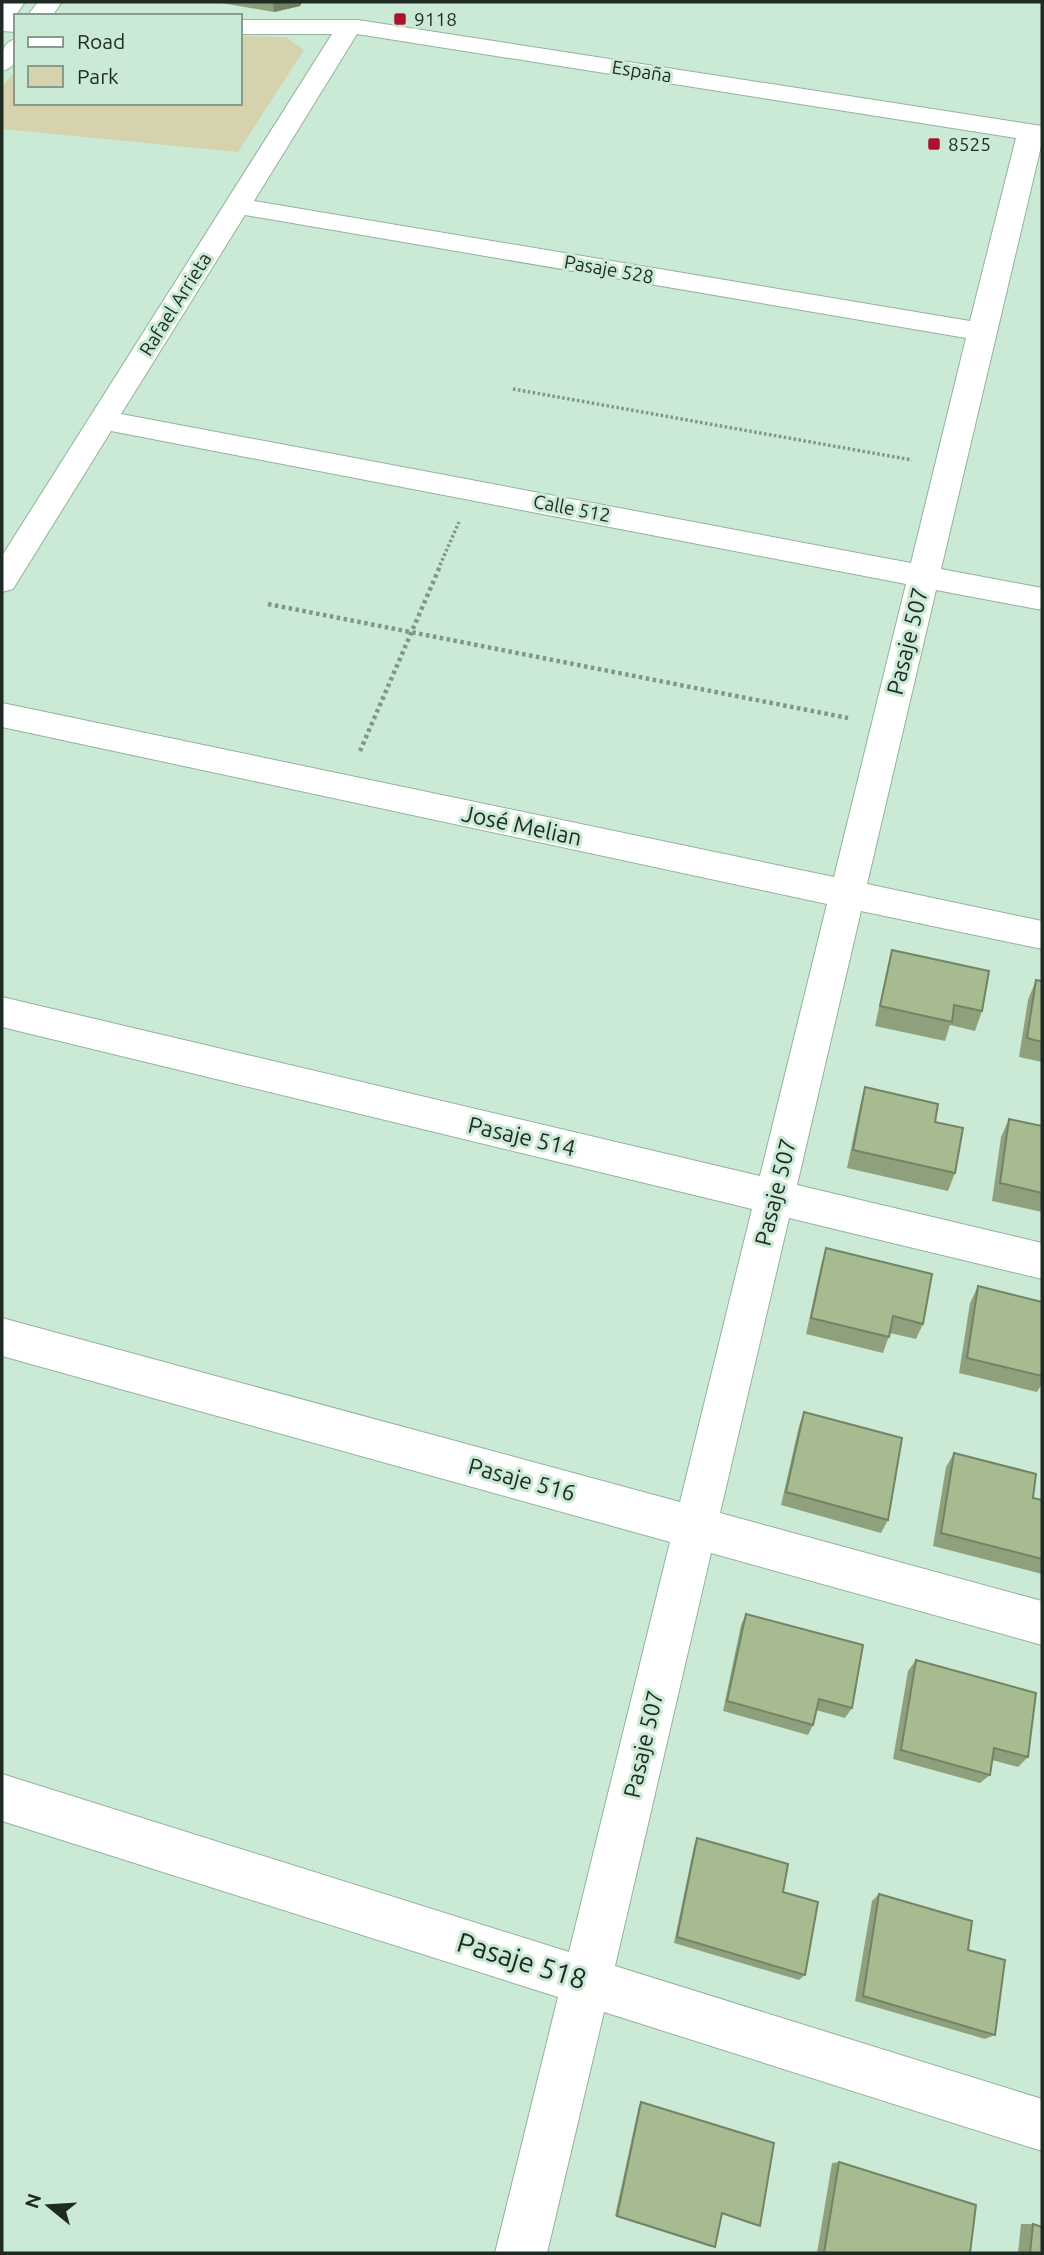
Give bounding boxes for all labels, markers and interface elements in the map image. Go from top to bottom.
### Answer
place label: 9118 [414,8,457,30]
marker: 9118 [392,11,408,27]
legend [14,14,242,105]
text: Road [77,29,125,53]
street label: España [610,55,674,87]
text: Park [77,64,119,88]
place label: 8525 [948,133,991,155]
marker: 8525 [926,136,942,152]
street label: Rafael Arrieta [135,248,215,360]
street label: Pasaje 528 [562,250,656,288]
street label: Calle 512 [531,490,613,526]
street label: Pasaje 507 [882,585,932,697]
street label: José Melian [460,800,584,850]
street label: Pasaje 514 [466,1111,578,1161]
street label: Pasaje 507 [750,1136,800,1248]
street label: Pasaje 516 [466,1453,578,1505]
street label: Pasaje 507 [618,1688,668,1800]
street label: Pasaje 518 [454,1926,590,1994]
north arrow [14,2171,84,2241]
text: N [20,2191,45,2211]

